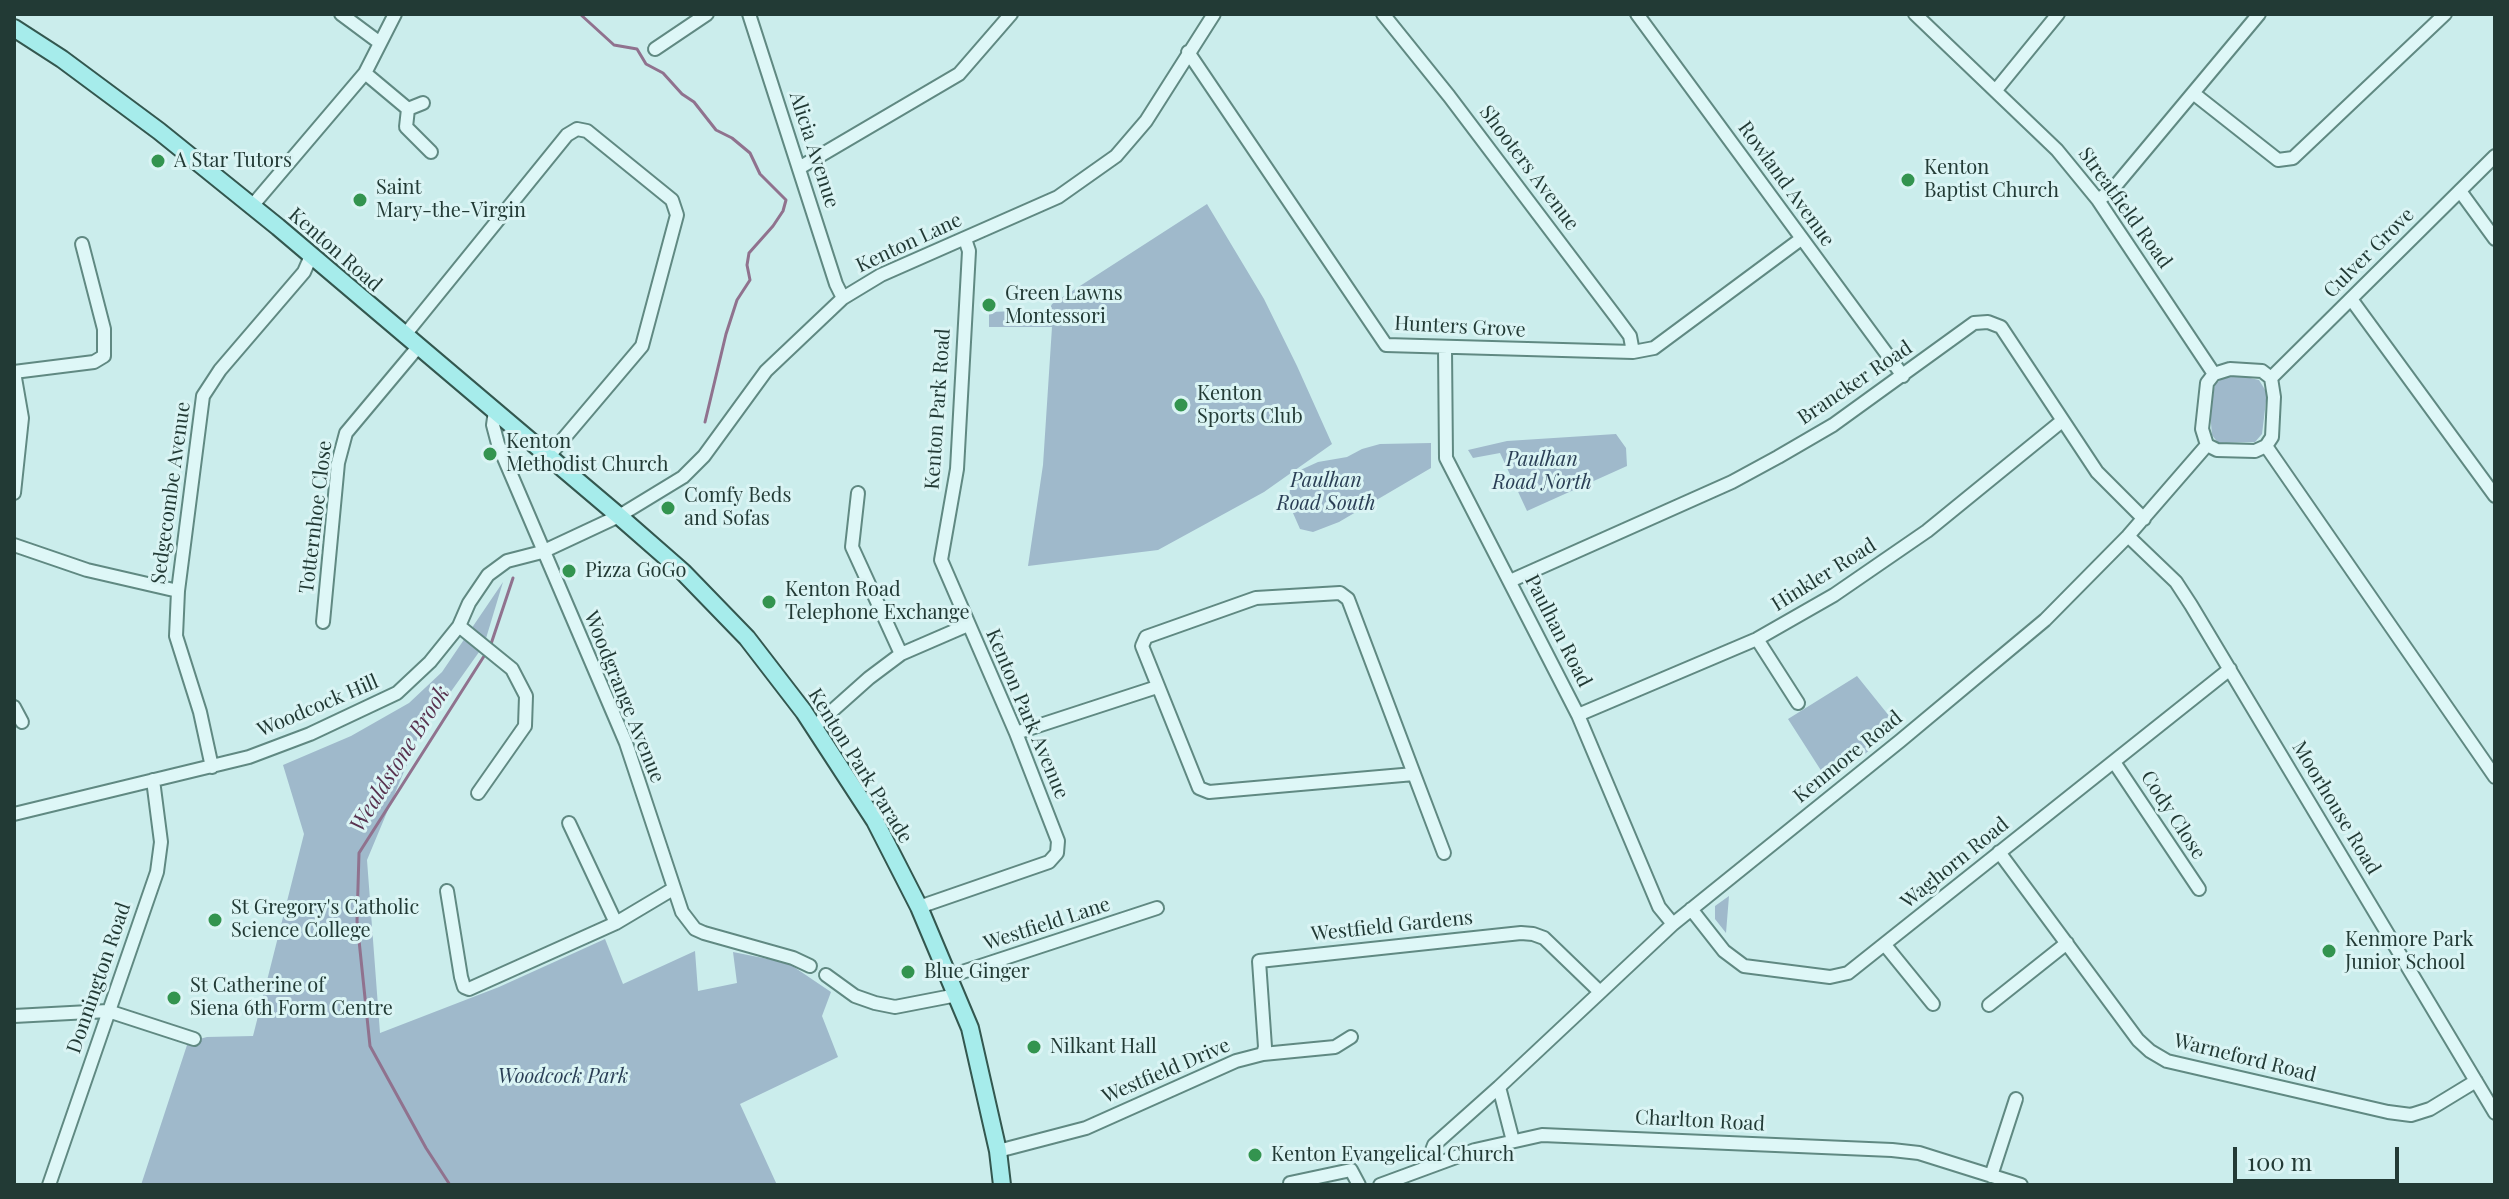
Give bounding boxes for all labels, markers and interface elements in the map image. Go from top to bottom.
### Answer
street label: Alicia Avenue [784,89,844,211]
street label: Shooters Avenue [1474,101,1584,235]
street label: Rowland Avenue [1733,117,1839,251]
street label: Streatfield Road [2073,143,2177,273]
place label: A Star Tutors [174,149,292,173]
marker: A Star Tutors [149,152,167,170]
place label: Kenton Baptist Church [1924,156,2059,203]
marker: Kenton Baptist Church [1899,171,1917,189]
place label: Saint Mary-the-Virgin [376,176,526,223]
marker: Saint Mary-the-Virgin [351,191,369,209]
street label: Kenton Road [283,203,387,297]
street label: Culver Grove [2319,203,2419,303]
street label: Kenton Lane [852,208,966,278]
place label: Green Lawns Montessori [1005,282,1123,329]
marker: Green Lawns Montessori [980,296,998,314]
street label: Hunters Grove [1394,312,1526,342]
street label: Kenton Park Road [920,328,956,490]
street label: Brancker Road [1793,336,1917,430]
place label: Kenton Sports Club [1197,382,1303,429]
marker: Kenton Sports Club [1172,396,1190,414]
street label: Sedgecombe Avenue [146,400,196,586]
place label: Kenton Methodist Church [506,430,669,477]
street label: Totternhoe Close [295,439,337,595]
marker: Kenton Methodist Church [481,445,499,463]
park label: Paulhan Road North [1492,448,1592,495]
park label: Paulhan Road South [1276,469,1376,516]
place label: Comfy Beds and Sofas [684,484,791,531]
marker: Comfy Beds and Sofas [659,499,677,517]
street label: Hinkler Road [1767,533,1881,617]
place label: Pizza GoGo [585,559,687,583]
marker: Pizza GoGo [560,562,578,580]
street label: Paulhan Road [1519,571,1597,691]
place label: Kenton Road Telephone Exchange [785,578,970,625]
marker: Kenton Road Telephone Exchange [760,593,778,611]
street label: Woodgrange Avenue [579,608,669,786]
street label: Kenton Park Avenue [980,625,1074,803]
street label: Woodcock Hill [254,670,382,742]
water label: Wealdstone Brook [344,681,456,837]
street label: Kenton Park Parade [803,684,917,848]
street label: Kenmore Road [1789,706,1907,808]
street label: Moorhouse Road [2287,737,2385,879]
street label: Cody Close [2136,766,2210,864]
street label: Waghorn Road [1896,812,2014,914]
street label: Westfield Lane [981,892,1113,956]
place label: St Gregory's Catholic Science College [231,896,419,943]
street label: Donnington Road [62,899,136,1057]
street label: Westfield Gardens [1310,906,1474,946]
marker: St Gregory's Catholic Science College [206,911,224,929]
place label: Kenmore Park Junior School [2345,928,2473,975]
marker: Kenmore Park Junior School [2320,942,2338,960]
place label: Blue Ginger [924,960,1030,984]
marker: Blue Ginger [899,963,917,981]
place label: St Catherine of Siena 6th Form Centre [190,974,393,1021]
marker: St Catherine of Siena 6th Form Centre [165,989,183,1007]
street label: Warneford Road [2171,1029,2319,1087]
street label: Westfield Drive [1099,1033,1233,1109]
place label: Nilkant Hall [1050,1035,1157,1059]
marker: Nilkant Hall [1025,1038,1043,1056]
park label: Woodcock Park [498,1065,628,1089]
street label: Charlton Road [1634,1106,1766,1136]
scale bar [2237,1131,2403,1181]
place label: Kenton Evangelical Church [1271,1143,1514,1167]
text: 100 m [2247,1145,2312,1177]
marker: Kenton Evangelical Church [1246,1146,1264,1164]

